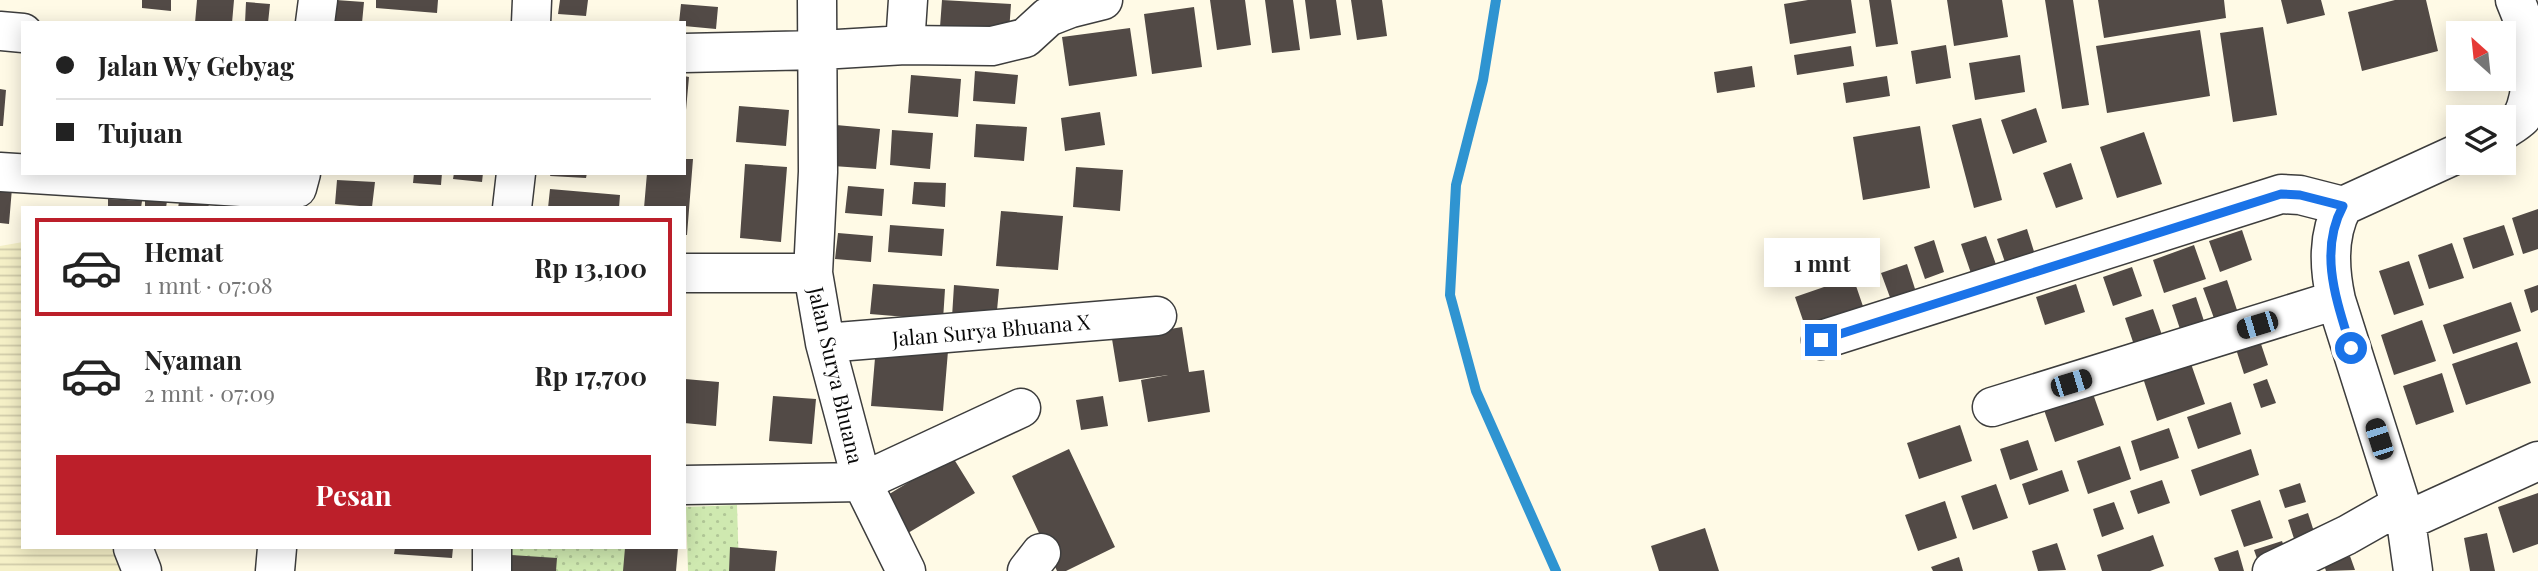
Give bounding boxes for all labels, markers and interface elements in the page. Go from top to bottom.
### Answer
north arrow [2446,21,2516,91]
map controls [2446,21,2516,175]
text: Jalan Wy Gebyag [98,48,294,83]
button: layers [2446,105,2516,175]
text: Tujuan [98,115,183,150]
text: Hemat [144,234,223,269]
icon: car [60,236,123,299]
callout: 1 mnt [1763,238,1879,288]
text: 1 mnt [1793,247,1851,278]
text: Rp 13,100 [534,250,647,285]
text: 1 mnt · 07:08 [144,269,273,300]
street label: Jalan Surya Bhuana [803,283,871,467]
street label: Jalan Surya Bhuana X [890,306,1092,352]
car [2234,309,2281,341]
route end [1805,324,1837,356]
route start [2335,332,2367,364]
text: Nyaman [144,342,242,377]
icon: car [60,344,123,407]
text: Rp 17,700 [535,358,647,393]
car [2048,367,2095,399]
text: 2 mnt · 07:09 [144,377,275,408]
car [2363,416,2396,462]
button: Pesan [56,455,651,535]

